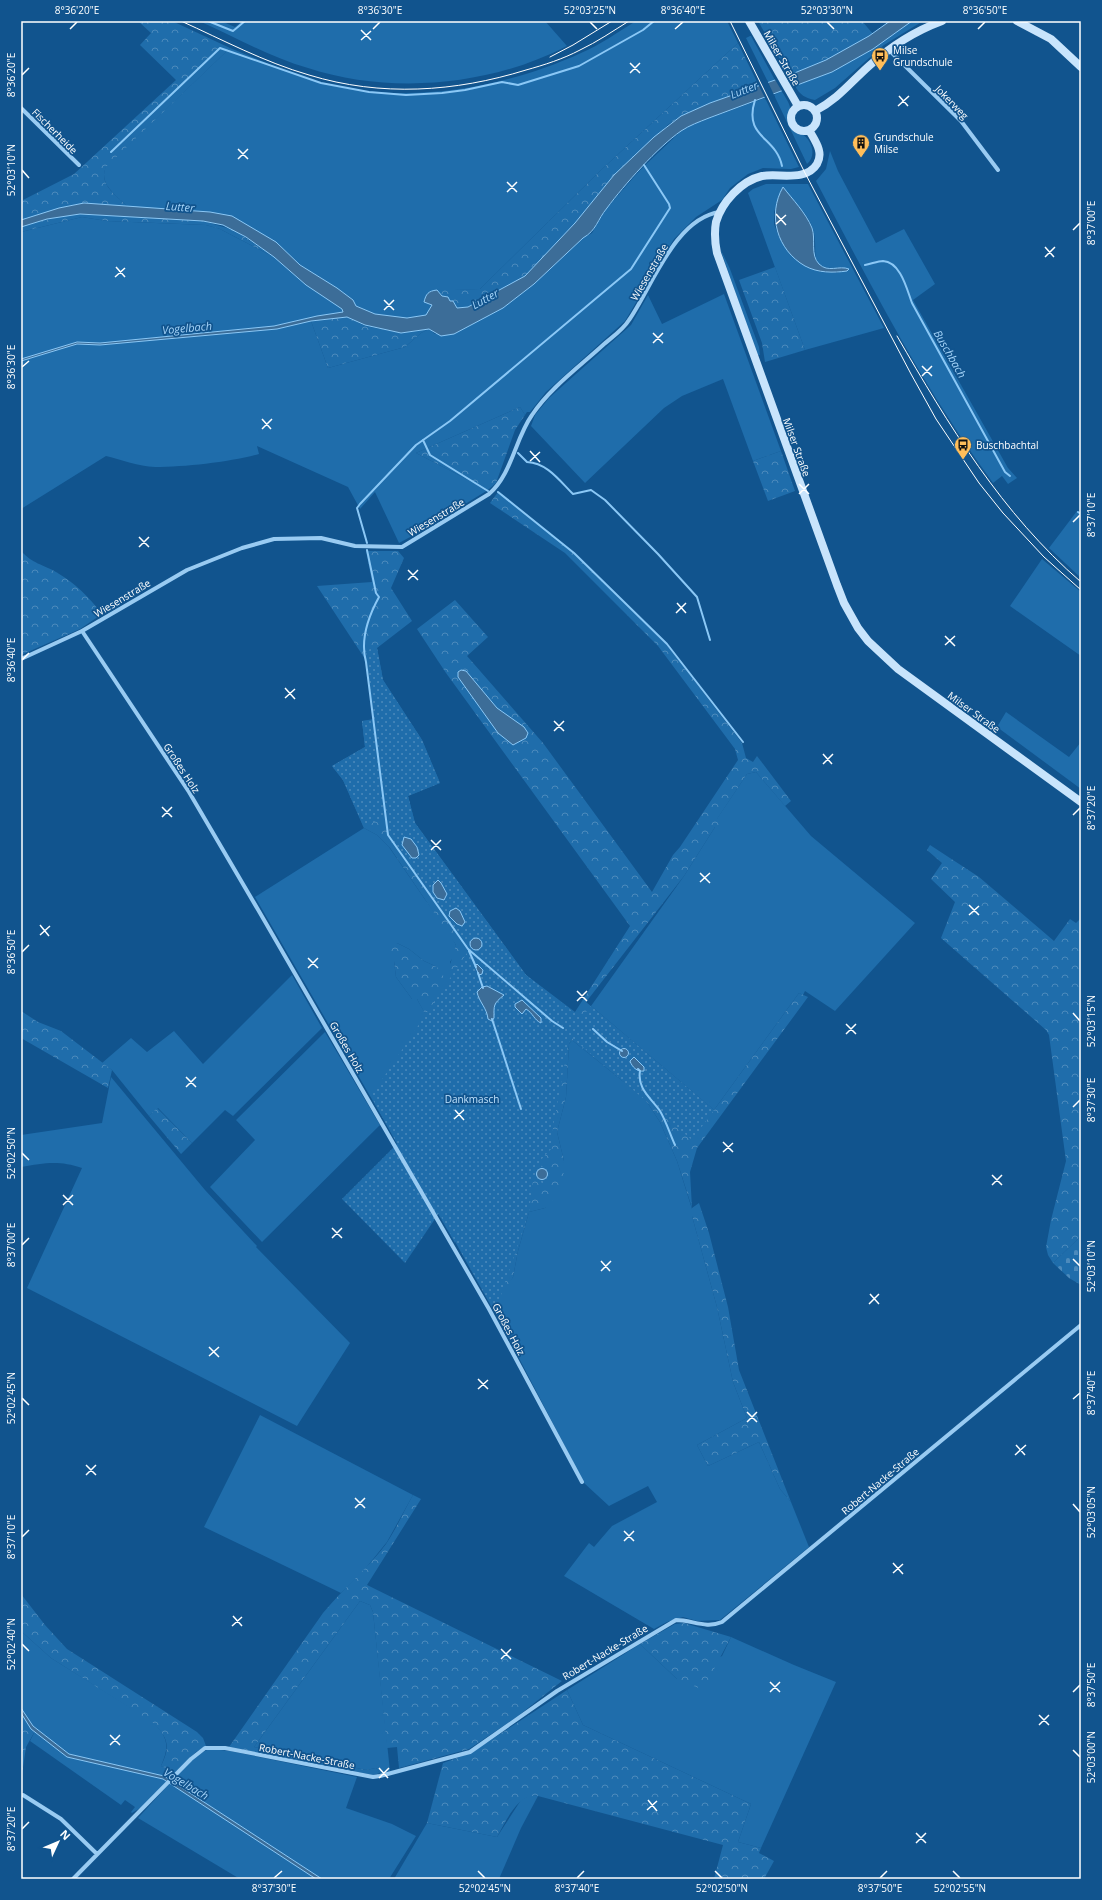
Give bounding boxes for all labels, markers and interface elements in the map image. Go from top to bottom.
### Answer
text: 8°36'20"E [55,3,99,17]
text: 8°36'30"E [358,3,402,17]
text: 52°03'25"N [564,3,616,17]
text: 8°36'40"E [661,3,705,17]
text: 52°03'30"N [801,3,853,17]
text: 8°36'50"E [963,3,1007,17]
street label: Milser Straße [761,28,804,89]
place label: Milse Grundschule [893,43,953,69]
bus stop icon: Milse Grundschule [870,46,890,71]
text: 8°36'20"E [4,53,18,97]
water label: Lutter [728,77,761,102]
street label: Jokerweg [932,81,972,123]
street label: Fischerheide [29,105,81,157]
place label: Grundschule Milse [874,130,934,156]
building icon: Grundschule Milse [851,133,871,158]
text: 52°03'10"N [4,144,18,196]
water label: Lutter [165,198,196,215]
text: 8°37'00"E [1084,201,1098,245]
street label: Wiesenstraße [627,241,671,303]
water label: Lutter [469,285,502,312]
water label: Vogelbach [161,318,213,337]
water label: Buschbach [931,327,970,380]
text: 8°36'30"E [4,345,18,389]
street label: Milser Straße [780,416,814,479]
bus stop icon: Buschbachtal [953,435,973,460]
place label: Buschbachtal [976,438,1039,452]
text: 8°37'10"E [1084,493,1098,537]
street label: Wiesenstraße [405,494,467,539]
street label: Wiesenstraße [91,575,153,620]
text: 8°36'40"E [4,638,18,682]
street label: Milser Straße [945,688,1003,736]
street label: Großes Holz [161,740,204,796]
text: 8°37'20"E [1084,786,1098,830]
text: 8°36'50"E [4,930,18,974]
text: 52°03'15"N [1084,995,1098,1047]
street label: Großes Holz [327,1019,368,1076]
text: 8°37'30"E [1084,1078,1098,1122]
park label: Dankmasch [445,1092,499,1106]
text: 52°02'50"N [4,1127,18,1179]
text: 8°37'00"E [4,1223,18,1267]
text: 52°03'10"N [1084,1240,1098,1292]
street label: Großes Holz [489,1300,529,1358]
text: 8°37'40"E [1084,1371,1098,1415]
text: 52°02'45"N [4,1372,18,1424]
street label: Robert-Nacke-Straße [838,1444,922,1518]
text: 52°03'05"N [1084,1486,1098,1538]
text: 8°37'10"E [4,1515,18,1559]
text: 52°02'40"N [4,1618,18,1670]
street label: Robert-Nacke-Straße [560,1621,651,1683]
text: 8°37'50"E [1084,1663,1098,1707]
text: 52°03'00"N [1084,1731,1098,1783]
street label: Robert-Nacke-Straße [258,1740,356,1772]
water label: Vogelbach [161,1764,212,1803]
text: 8°37'20"E [4,1807,18,1851]
north arrow [38,1822,78,1862]
text: N [57,1826,74,1843]
text: 8°37'30"E [252,1881,296,1895]
text: 52°02'45"N [459,1881,511,1895]
text: 8°37'40"E [555,1881,599,1895]
text: 52°02'50"N [696,1881,748,1895]
text: 8°37'50"E [858,1881,902,1895]
text: 52°02'55"N [934,1881,986,1895]

